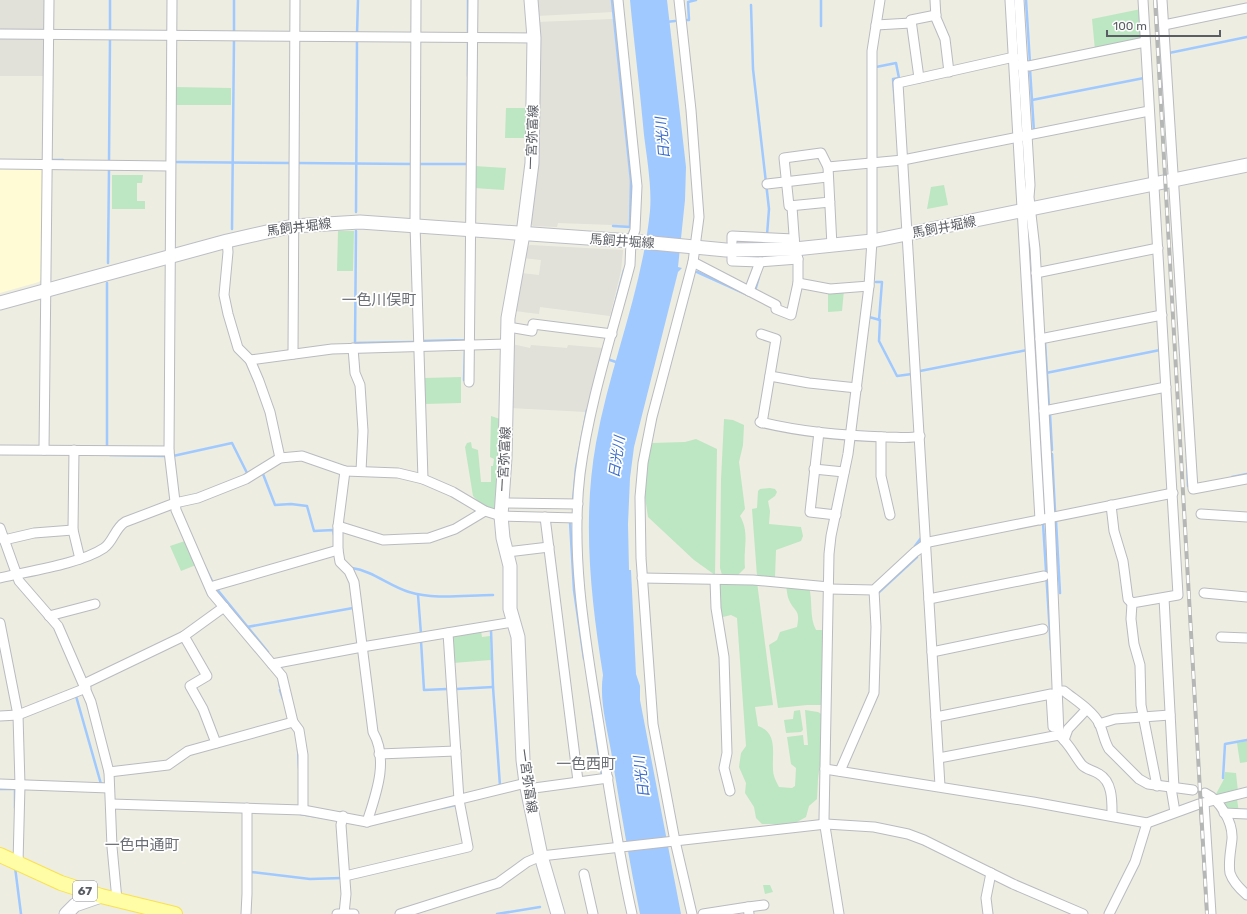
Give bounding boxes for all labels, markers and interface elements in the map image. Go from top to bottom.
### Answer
scale bar [1107,12,1220,38]
text: 100 m [1113,19,1147,33]
street label: 一宮弥富線 [523,104,541,170]
water label: 日光川 [653,114,673,160]
street label: 馬飼井堀線 [911,213,977,241]
street label: 馬飼井堀線 [266,216,332,238]
street label: 馬飼井堀線 [589,231,655,251]
district label: 一色川俣町 [341,291,417,309]
street label: 一宮弥富線 [495,426,513,492]
water label: 日光川 [606,433,629,479]
street label: 一宮弥富線 [516,748,540,814]
water label: 日光川 [631,753,653,799]
district label: 一色西町 [556,755,616,773]
district label: 一色中通町 [104,836,180,854]
road number: 67 [73,881,97,901]

